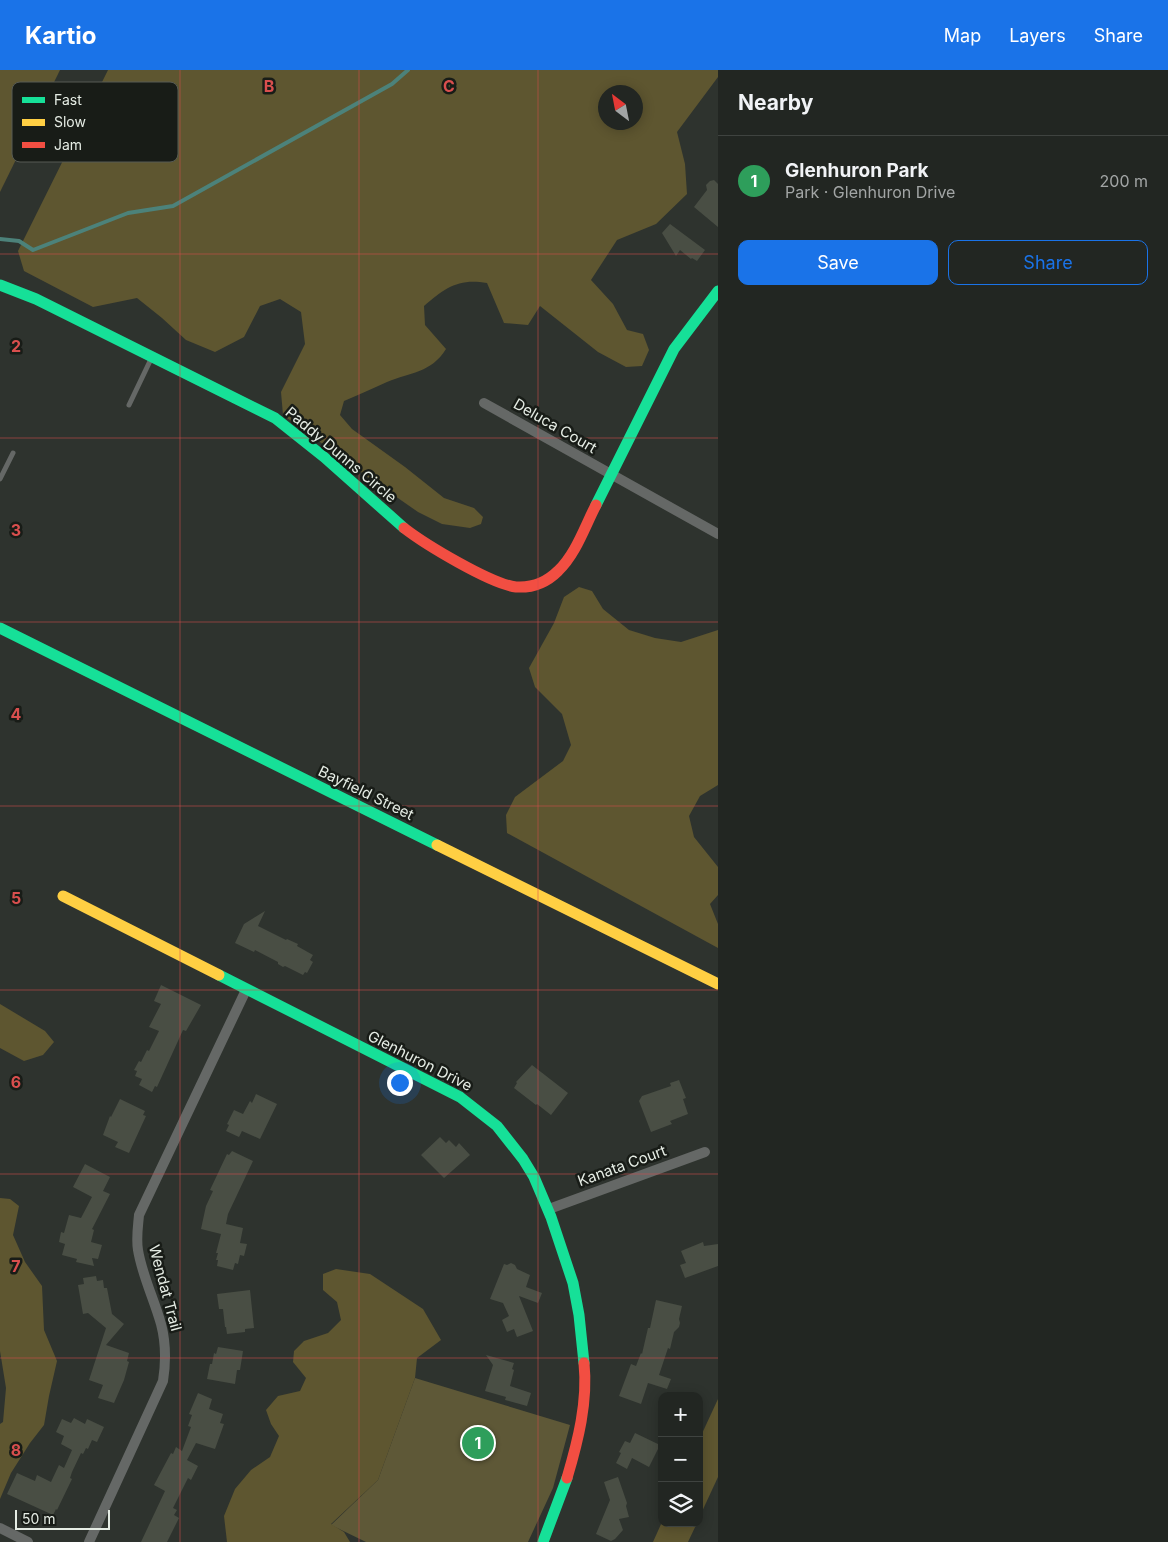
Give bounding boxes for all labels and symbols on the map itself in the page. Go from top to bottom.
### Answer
text: B [264,76,274,96]
text: C [443,76,455,96]
legend [12,82,178,162]
north arrow [598,85,643,130]
text: Fast [54,91,82,108]
text: Slow [54,113,86,130]
text: Jam [54,136,82,153]
text: 2 [11,336,21,356]
street label: Deluca Court [510,394,600,457]
street label: Paddy Dunns Circle [282,402,401,507]
text: 3 [11,520,21,540]
text: 4 [11,704,22,724]
street label: Bayfield Street [315,761,417,824]
text: 5 [11,888,21,908]
street label: Glenhuron Drive [365,1026,476,1095]
your location [387,1070,413,1096]
text: 6 [11,1072,21,1092]
street label: Kanata Court [575,1141,669,1190]
street label: Wendat Trail [145,1243,186,1333]
text: 7 [11,1256,21,1276]
pin: 1 [462,1424,494,1462]
text: 8 [11,1440,21,1460]
scale bar [15,1507,110,1530]

